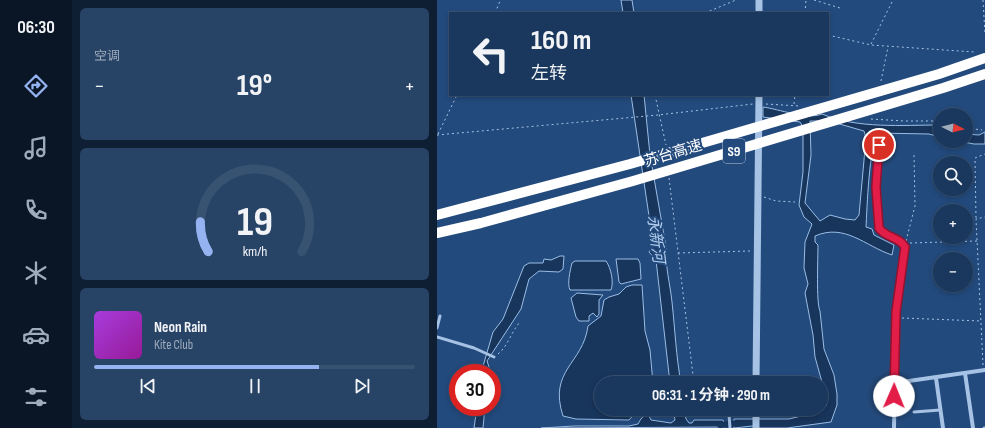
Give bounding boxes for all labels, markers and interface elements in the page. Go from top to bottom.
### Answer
text: 06:30 [17,17,55,38]
text: 160 m [531,24,591,57]
icon: left [465,28,517,80]
text: 空调 [94,48,120,64]
text: 左转 [531,63,567,84]
text: 19° [237,68,272,104]
icon: directions [22,72,50,100]
text: − [94,73,105,100]
text: + [404,73,415,100]
north arrow [933,108,973,148]
map controls [933,108,973,292]
pin [862,128,896,162]
icon: music [22,134,50,162]
icon: arrive [868,134,890,156]
street label: 苏台高速 [642,136,705,171]
road number: S9 [723,139,745,163]
button: search [933,156,973,196]
icon: phone [22,196,50,224]
text: 19 [236,198,273,247]
button: + [933,204,973,244]
water label: 永新河 [643,214,668,267]
text: km/h [242,243,267,260]
button: − [933,252,973,292]
icon: climate [22,259,50,287]
text: Neon Rain [154,318,207,337]
icon: car [22,321,50,349]
text: Kite Club [154,337,193,353]
speed limit sign: 30 [449,364,501,416]
icon: previous [137,375,159,397]
icon: pause [244,375,266,397]
icon: next [351,375,373,397]
position arrow [873,375,915,417]
icon: filters [22,383,50,411]
text: 06:31 · 1 分钟 · 290 m [652,386,770,405]

